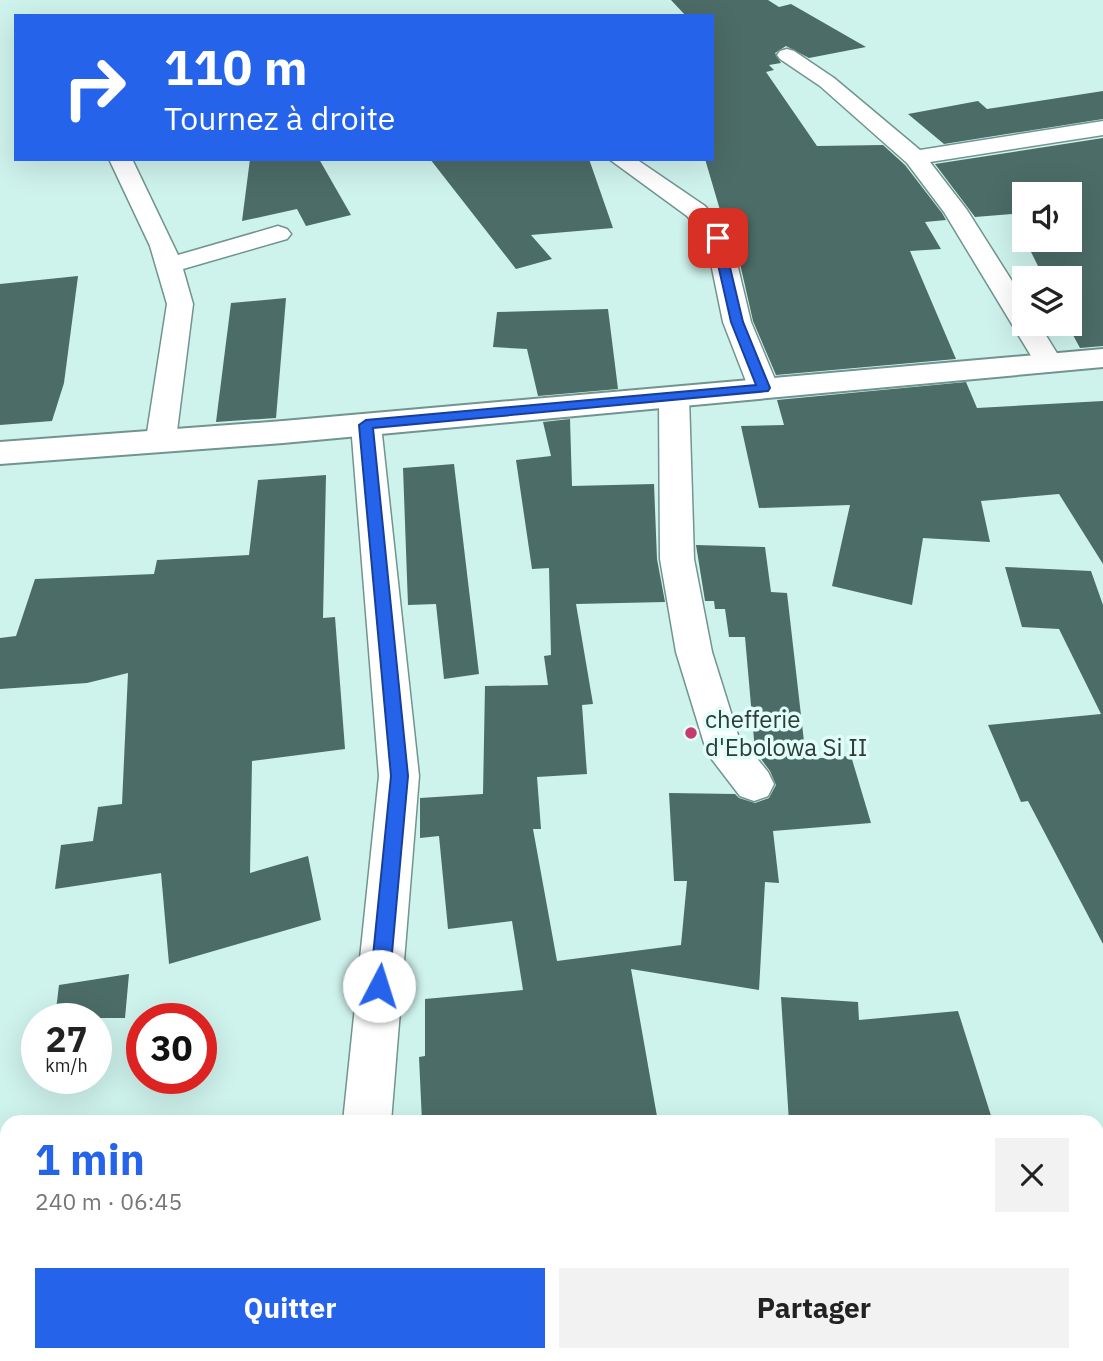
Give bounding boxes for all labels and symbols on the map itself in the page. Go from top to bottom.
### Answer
pin [688,208,748,268]
place label: chefferie d'Ebolowa Si II [705,703,867,763]
marker: chefferie d'Ebolowa Si II [683,725,699,741]
position arrow [342,949,416,1023]
speed limit sign: 30 [126,1003,217,1094]

